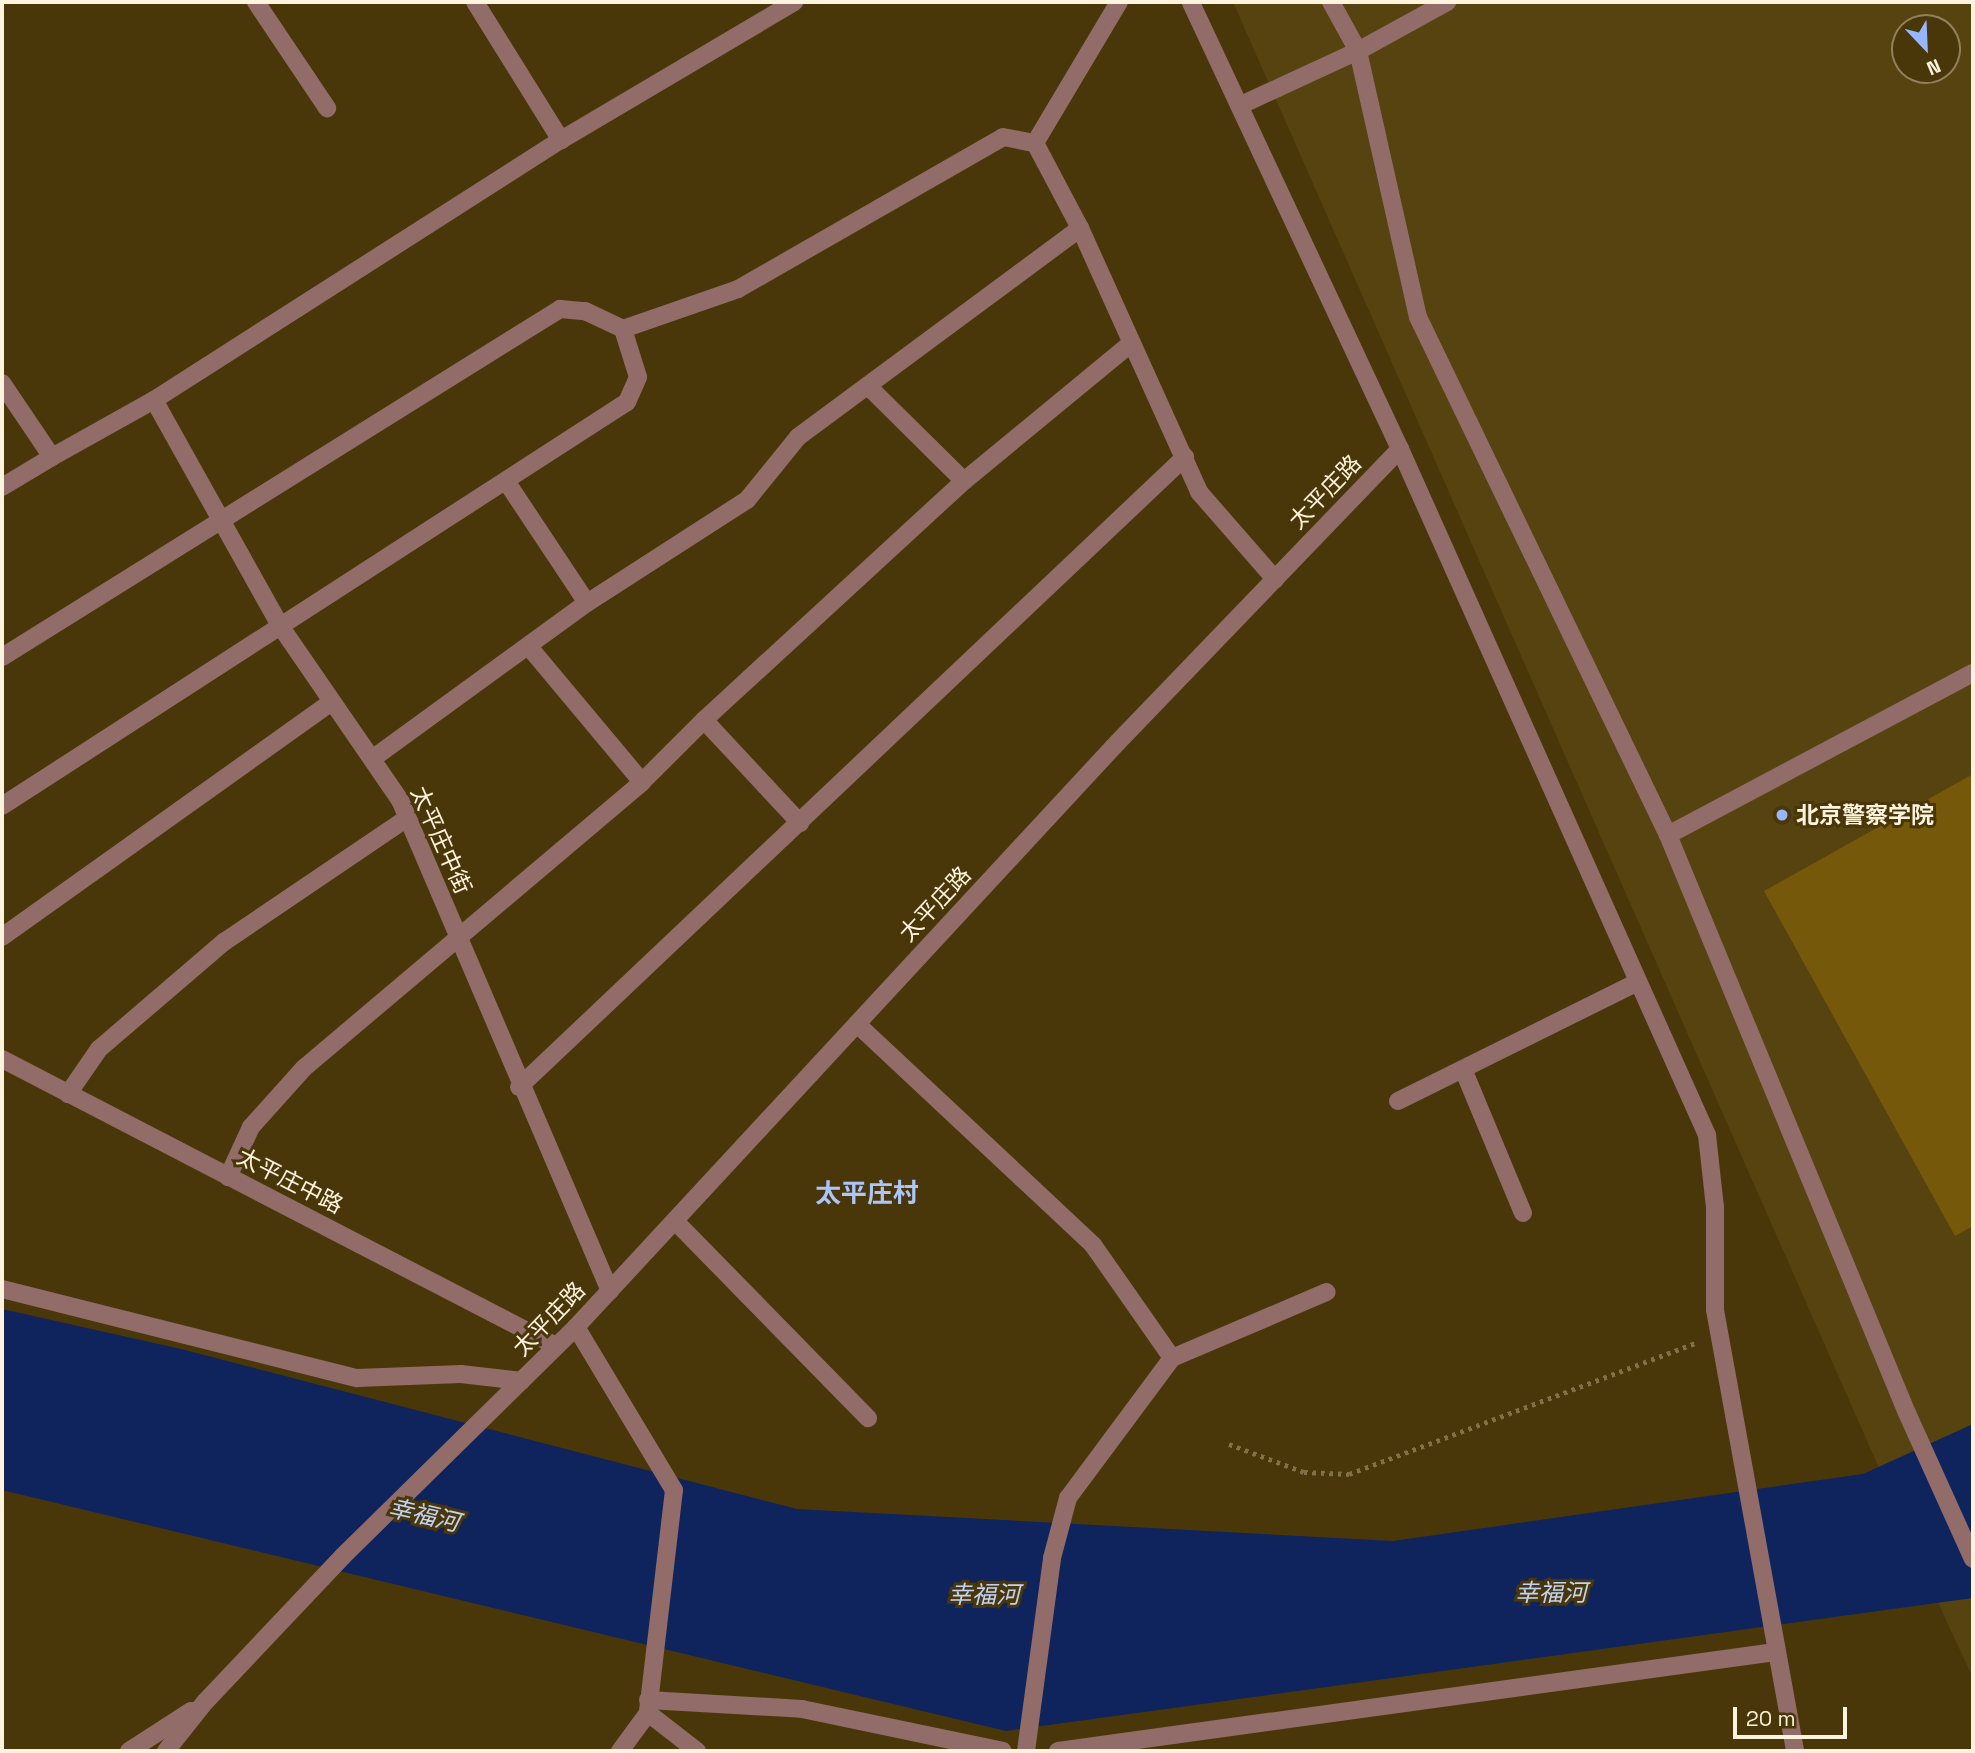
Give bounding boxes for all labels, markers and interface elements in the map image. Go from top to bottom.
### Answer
north arrow [1891,14,1961,84]
text: N [1923,53,1944,81]
street label: 太平庄路 [1283,449,1367,535]
street label: 太平庄中街 [405,782,477,898]
place label: 北京警察学院 [1796,801,1934,829]
marker: 北京警察学院 [1774,807,1790,823]
street label: 太平庄路 [894,861,976,947]
street label: 太平庄中路 [233,1143,347,1219]
district label: 太平庄村 [815,1178,919,1210]
street label: 太平庄路 [507,1276,591,1362]
water label: 幸福河 [386,1493,462,1537]
water label: 幸福河 [1515,1579,1587,1607]
water label: 幸福河 [948,1581,1020,1609]
scale bar [1737,1694,1851,1738]
text: 20 m [1746,1705,1796,1732]

